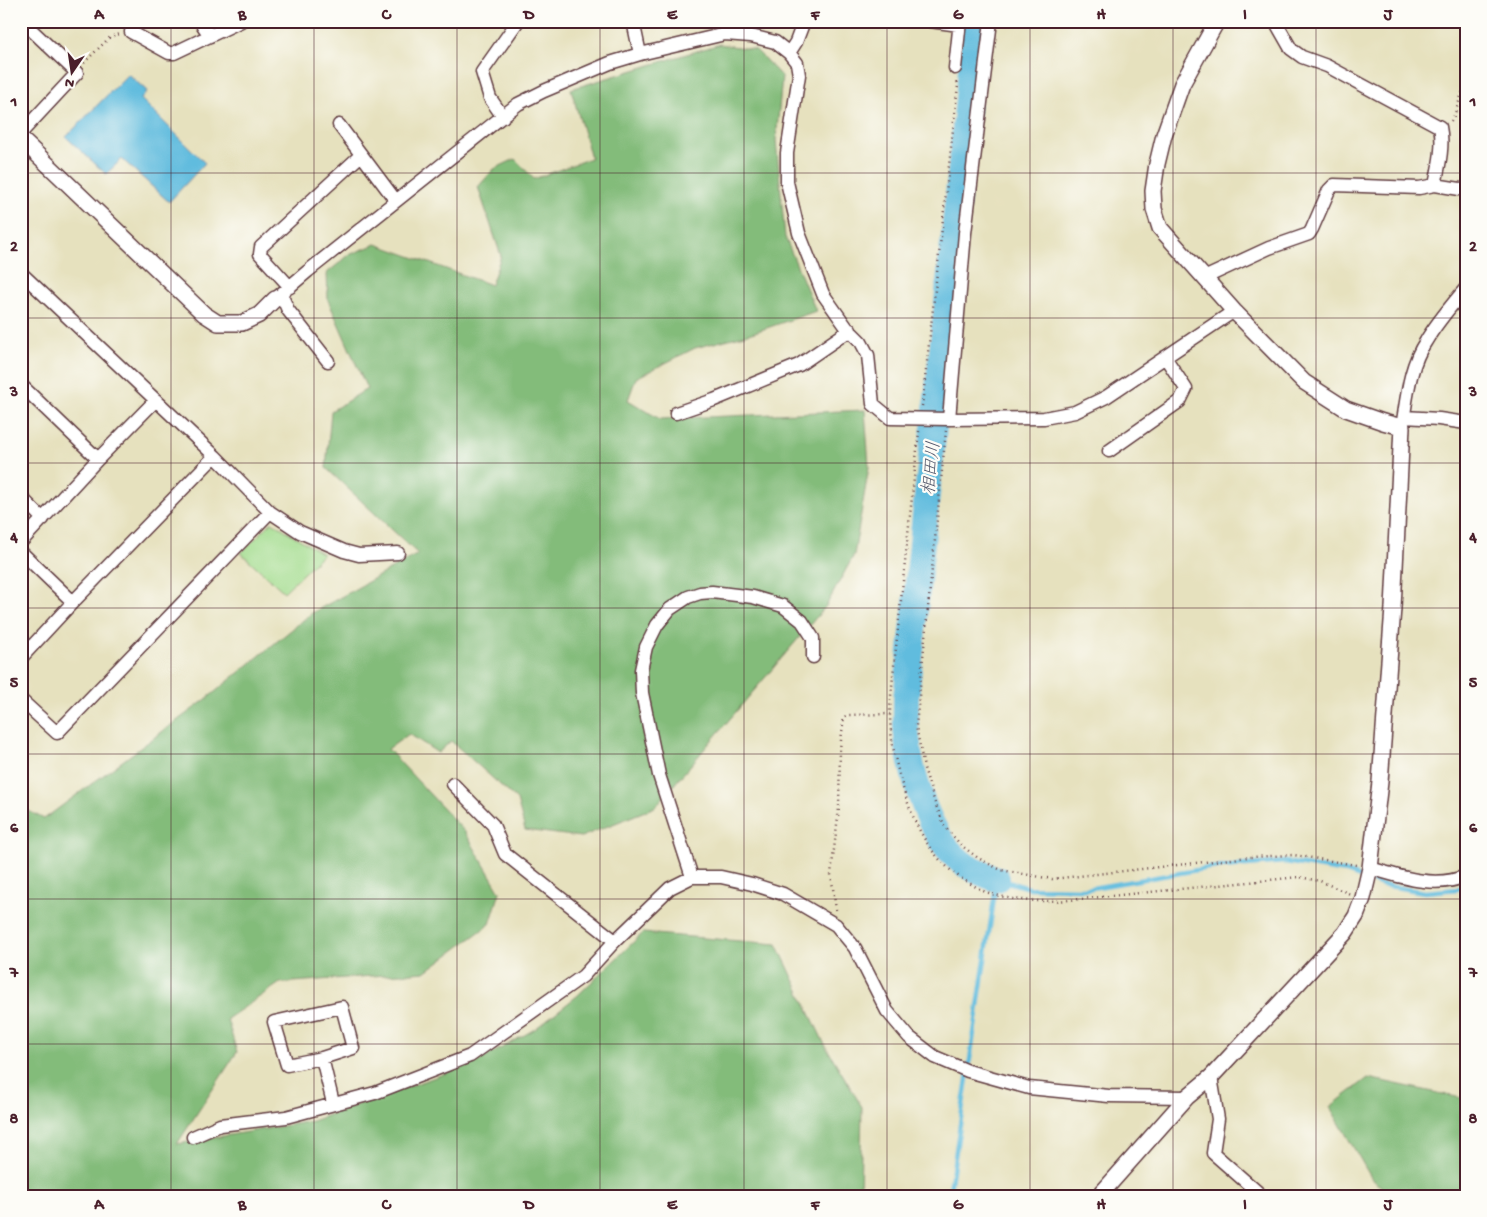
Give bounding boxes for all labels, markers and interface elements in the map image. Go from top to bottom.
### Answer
text: A [93,7,105,26]
text: B [237,7,247,26]
text: C [381,7,392,26]
text: D [522,7,535,26]
text: E [667,7,678,26]
text: F [810,7,821,26]
text: G [953,7,964,26]
text: H [1096,7,1106,26]
text: I [1243,7,1247,26]
text: J [1383,7,1394,26]
north arrow [48,48,98,98]
text: N [63,73,76,92]
text: 1 [10,94,17,113]
text: 1 [1469,94,1476,113]
text: 2 [10,239,18,258]
text: 2 [1469,239,1477,258]
text: 3 [9,384,18,403]
text: 3 [1468,384,1477,403]
water label: 相田川 [918,440,946,496]
text: 4 [9,530,18,549]
text: 4 [1468,530,1477,549]
text: 5 [10,675,19,694]
text: 5 [1469,675,1478,694]
text: 6 [10,820,19,839]
text: 6 [1469,820,1478,839]
text: 7 [9,965,19,984]
text: 7 [1468,965,1478,984]
text: 8 [10,1111,19,1130]
text: 8 [1469,1111,1478,1130]
text: A [93,1197,105,1216]
text: B [237,1197,247,1216]
text: C [381,1197,392,1216]
text: D [522,1197,535,1216]
text: E [667,1197,678,1216]
text: F [810,1197,821,1216]
text: G [953,1197,964,1216]
text: H [1096,1197,1106,1216]
text: I [1243,1197,1247,1216]
text: J [1383,1197,1394,1216]

